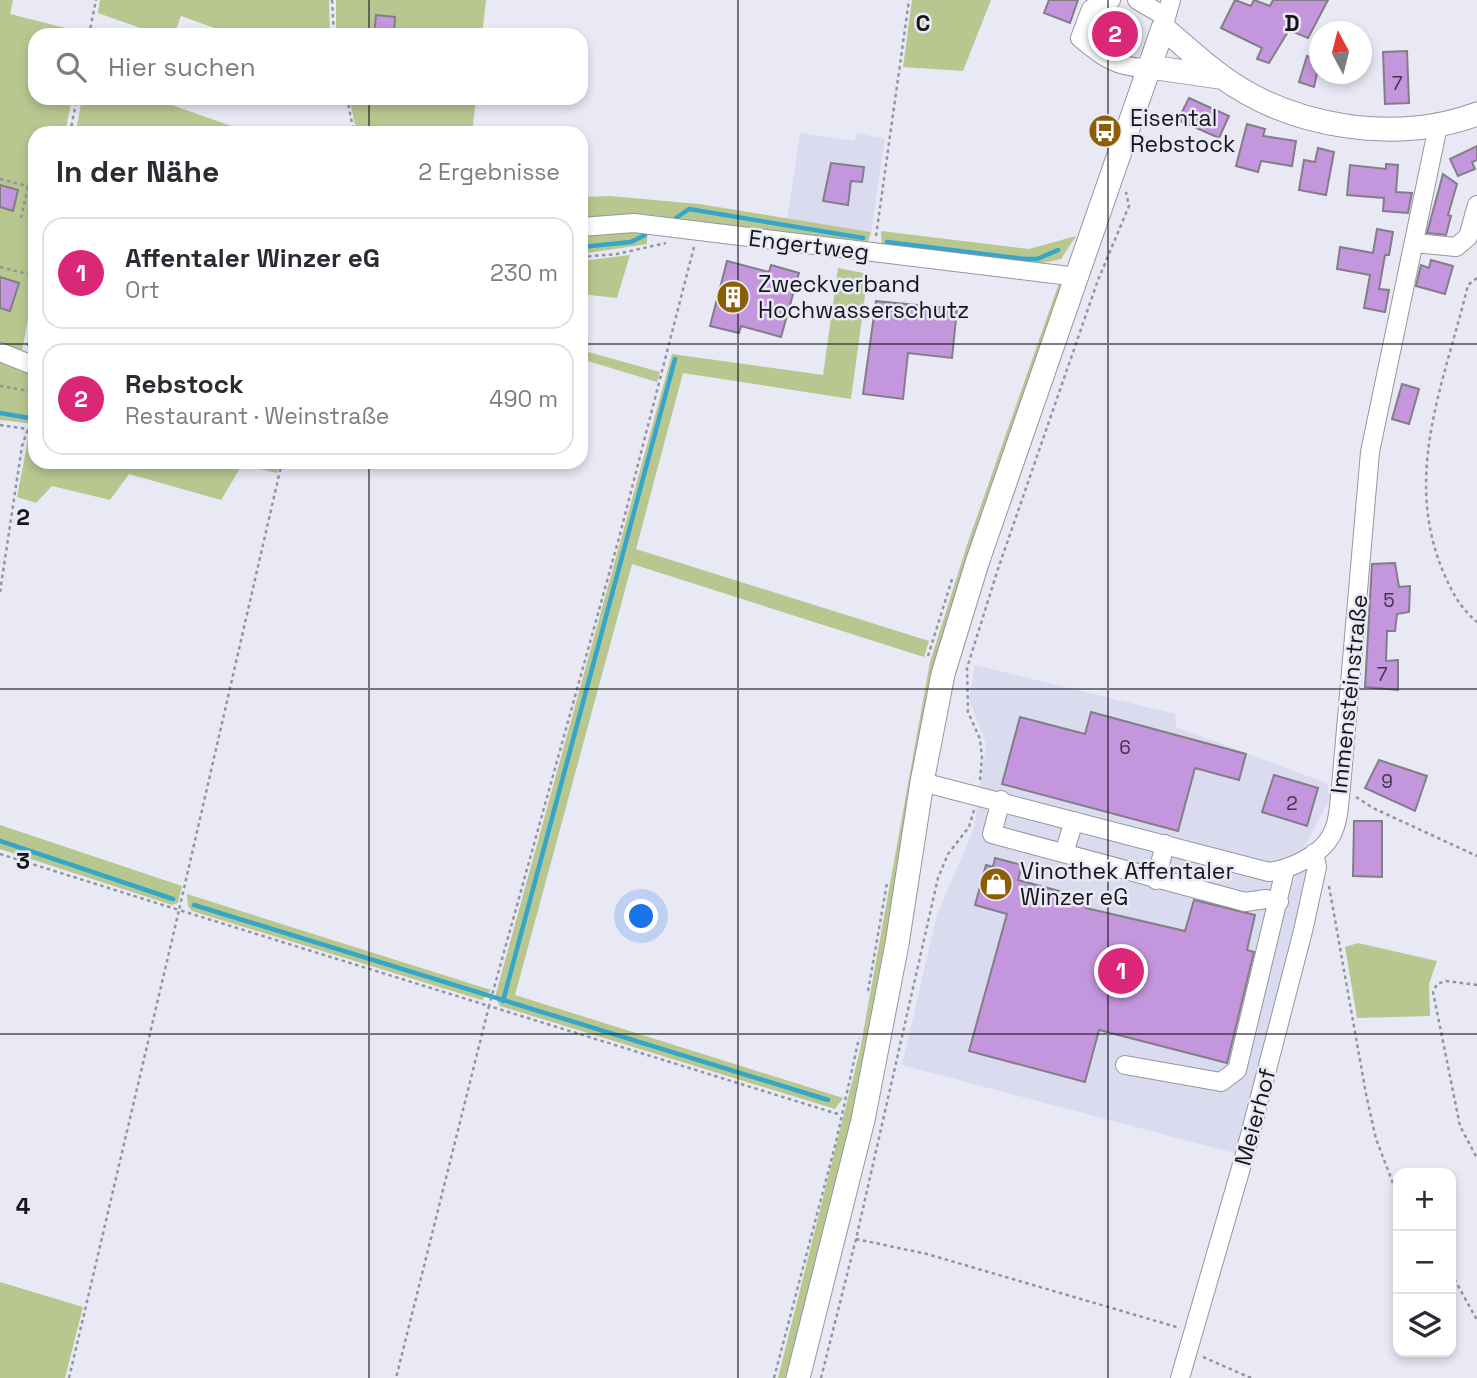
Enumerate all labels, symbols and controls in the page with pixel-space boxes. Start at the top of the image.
text: C [916,8,930,38]
pin: 2 [1092,8,1138,60]
text: D [1284,8,1300,38]
north arrow [1309,21,1372,84]
search box [28,28,588,105]
icon: search [52,48,90,86]
text: Hier suchen [108,50,256,84]
house number: 7 [1392,71,1403,96]
place label: Eisental Rebstock [1130,103,1235,159]
bus stop icon: Eisental Rebstock [1086,112,1124,150]
text: In der Nähe [56,152,219,191]
text: 2 Ergebnisse [418,157,560,187]
street label: Engertweg [747,223,871,267]
text: Affentaler Winzer eG [125,241,380,275]
text: 1 [76,258,86,288]
text: 230 m [490,258,558,288]
place label: Zweckverband Hochwasserschutz [758,269,969,325]
text: Ort [125,275,160,305]
building icon: Zweckverband Hochwasserschutz [714,278,752,316]
text: Rebstock [125,367,244,401]
text: 2 [74,384,88,414]
text: 490 m [489,384,558,414]
text: Restaurant · Weinstraße [125,401,390,431]
text: 2 [16,502,30,532]
house number: 5 [1383,588,1395,613]
street label: Immensteinstraße [1324,593,1374,795]
house number: 7 [1377,662,1388,687]
house number: 6 [1119,735,1131,760]
house number: 9 [1381,769,1393,794]
house number: 2 [1286,791,1298,816]
text: 3 [16,846,30,876]
place label: Vinothek Affentaler Winzer eG [1020,856,1234,912]
shop icon: Vinothek Affentaler Winzer eG [977,865,1015,903]
your location [624,899,658,933]
pin: 1 [1098,945,1144,997]
street label: Meierhof [1228,1065,1282,1169]
map controls [1393,1168,1456,1357]
button: + [1393,1168,1456,1231]
text: 4 [16,1191,31,1221]
button: − [1393,1231,1456,1294]
button: layers [1393,1294,1456,1357]

